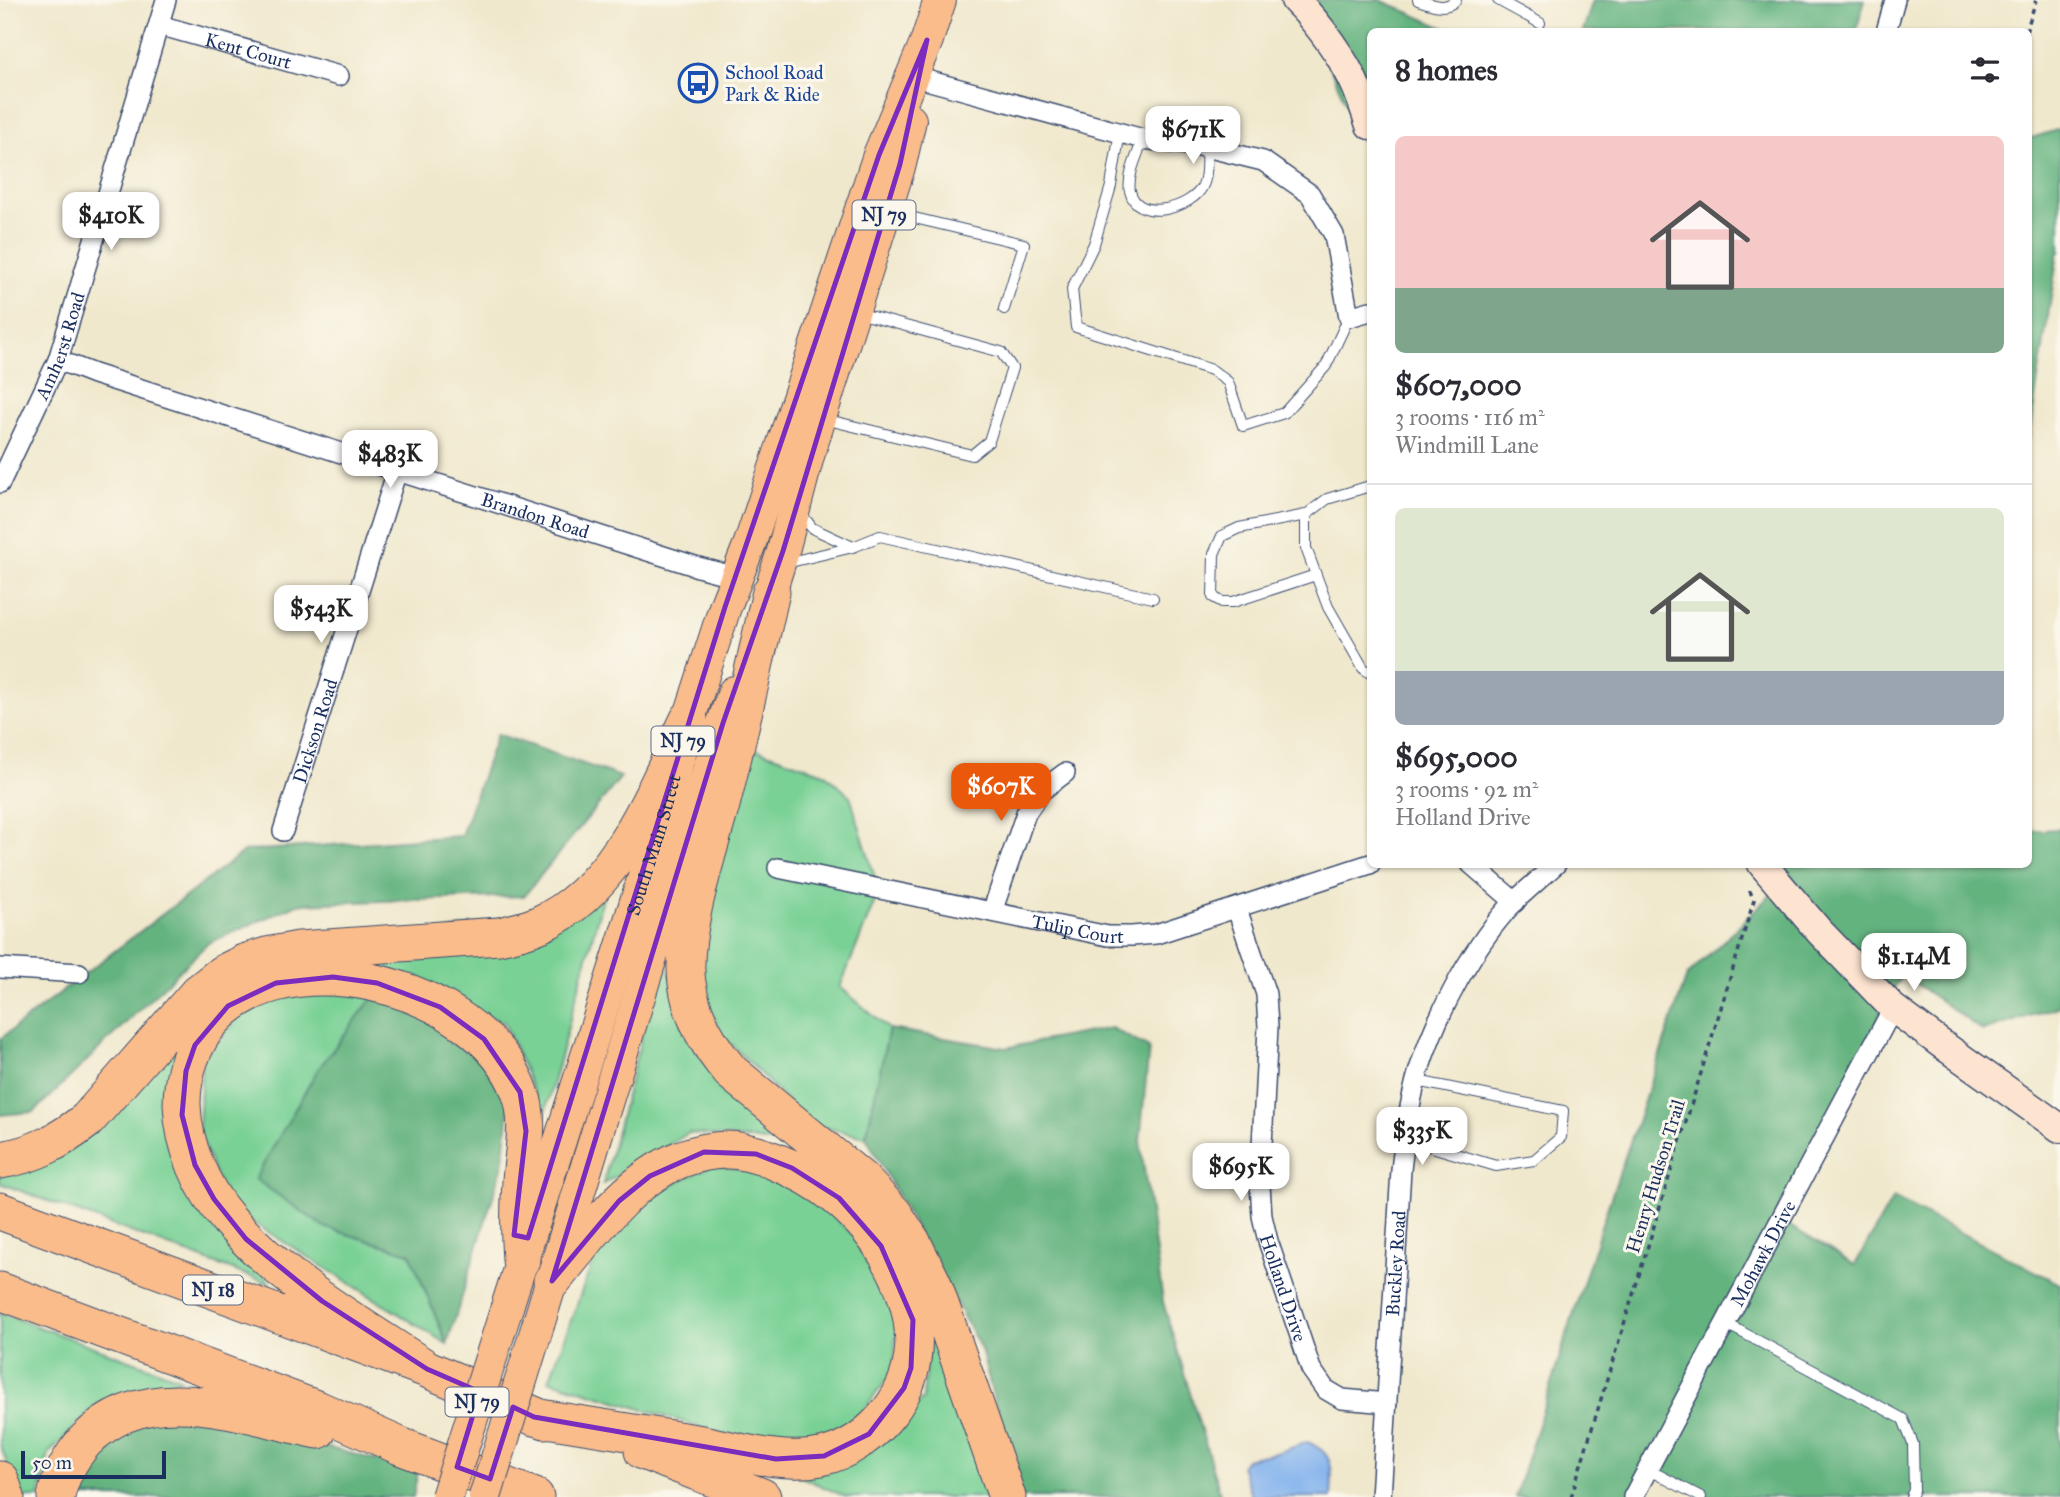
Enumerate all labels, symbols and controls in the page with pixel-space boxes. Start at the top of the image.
street label: Kent Court [202,28,295,74]
icon: filters [1966,51,2004,89]
text: 8 homes [1395,52,1498,88]
place label: School Road Park & Ride [725,61,824,106]
bus stop icon: School Road Park & Ride [677,62,719,104]
pin: $671K [1144,106,1242,166]
text: $671K [1161,115,1225,143]
icon: home [1637,182,1763,308]
pin: $410K [62,192,160,252]
road number: NJ 79 [852,200,916,230]
text: $410K [78,201,144,229]
street label: Amherst Road [30,289,90,404]
text: $607,000 [1395,367,1522,403]
text: 3 rooms · 116 m² [1395,403,1545,431]
pin: $483K [341,430,439,490]
text: Windmill Lane [1395,431,1539,459]
text: $483K [358,439,422,467]
street label: Brandon Road [478,487,593,544]
icon: home [1637,554,1763,680]
pin: $543K [272,586,370,645]
text: $543K [290,594,352,622]
street label: Dickson Road [288,675,343,786]
road number: NJ 79 [652,726,714,756]
text: $695,000 [1395,739,1518,775]
pin: $607K [952,764,1050,823]
street label: South Main Street [621,771,686,918]
text: $607K [967,772,1035,800]
text: 3 rooms · 92 m² [1395,775,1538,803]
text: Holland Drive [1395,803,1531,831]
street label: Tulip Court [1029,910,1124,948]
pin: $1.14M [1857,934,1971,993]
text: $1.14M [1877,942,1951,970]
street label: Henry Hudson Trail [1621,1096,1690,1256]
pin: $335K [1373,1108,1471,1167]
text: $335K [1392,1116,1452,1144]
pin: $695K [1192,1144,1290,1203]
text: $695K [1209,1152,1273,1180]
street label: Mohawk Drive [1725,1197,1801,1310]
street label: Buckley Road [1381,1209,1411,1317]
street label: Holland Drive [1254,1231,1312,1345]
road number: NJ 18 [183,1275,243,1304]
road number: NJ 79 [446,1387,508,1416]
scale bar [21,1448,166,1480]
text: 50 m [32,1451,72,1474]

